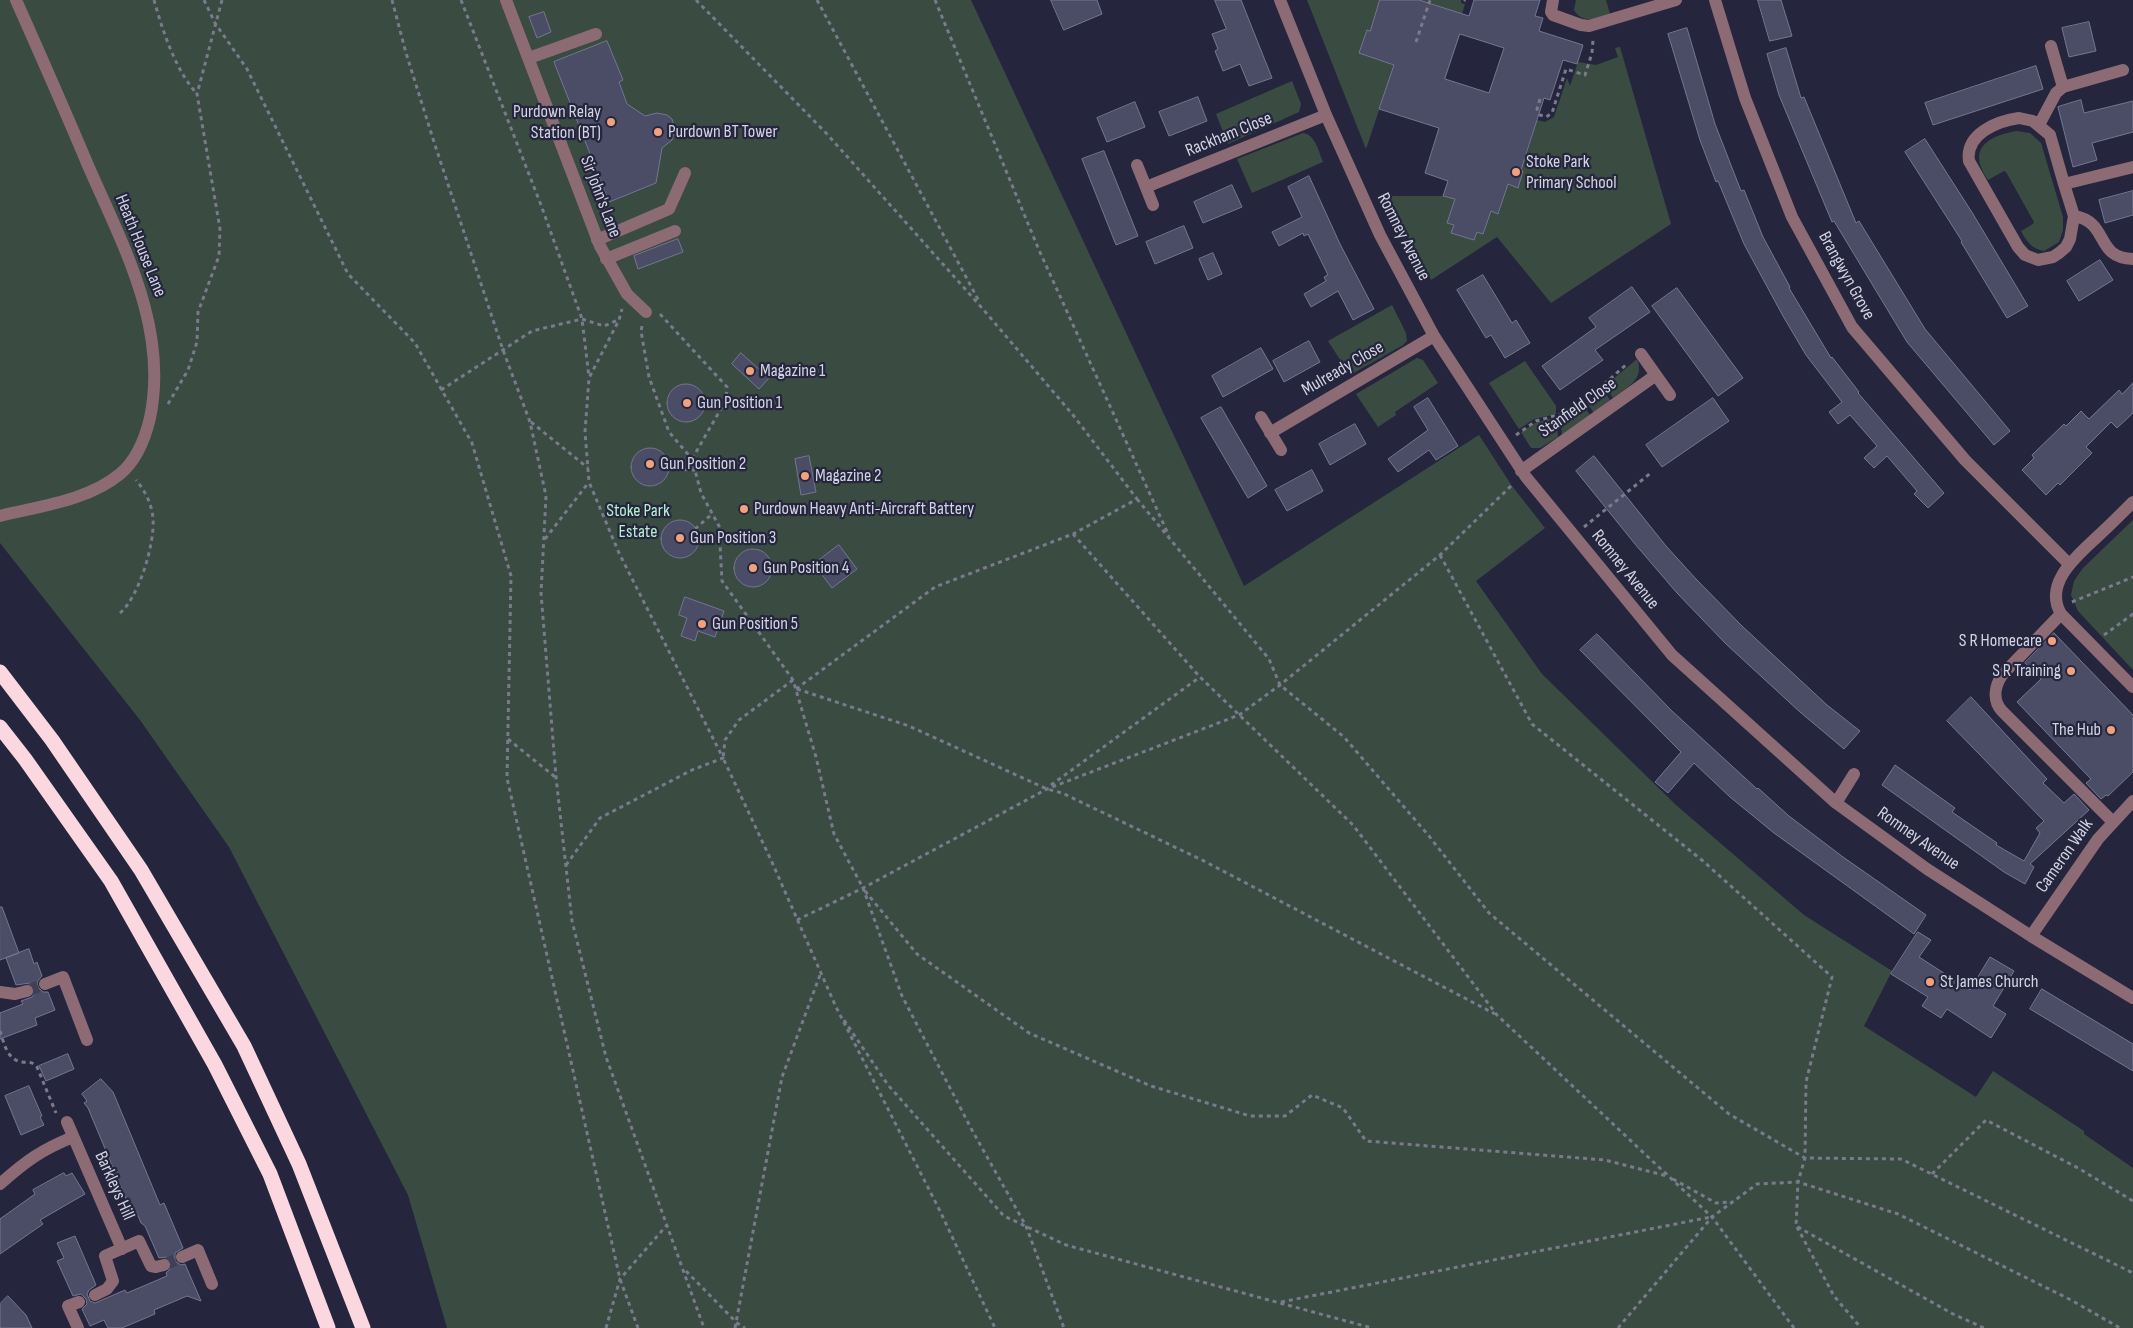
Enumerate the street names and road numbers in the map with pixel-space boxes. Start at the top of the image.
street label: Rackham Close [1183,108,1275,162]
street label: Sir John's Lane [575,153,625,241]
street label: Romney Avenue [1372,189,1434,285]
street label: Heath House Lane [110,192,170,300]
street label: Brangwyn Grove [1813,228,1879,324]
street label: Mulready Close [1298,337,1388,401]
street label: Stanfield Close [1535,373,1621,443]
street label: Romney Avenue [1586,526,1664,614]
street label: Romney Avenue [1873,803,1963,875]
street label: Cameron Walk [2032,815,2098,897]
street label: Barkleys Hill [89,1148,139,1224]

